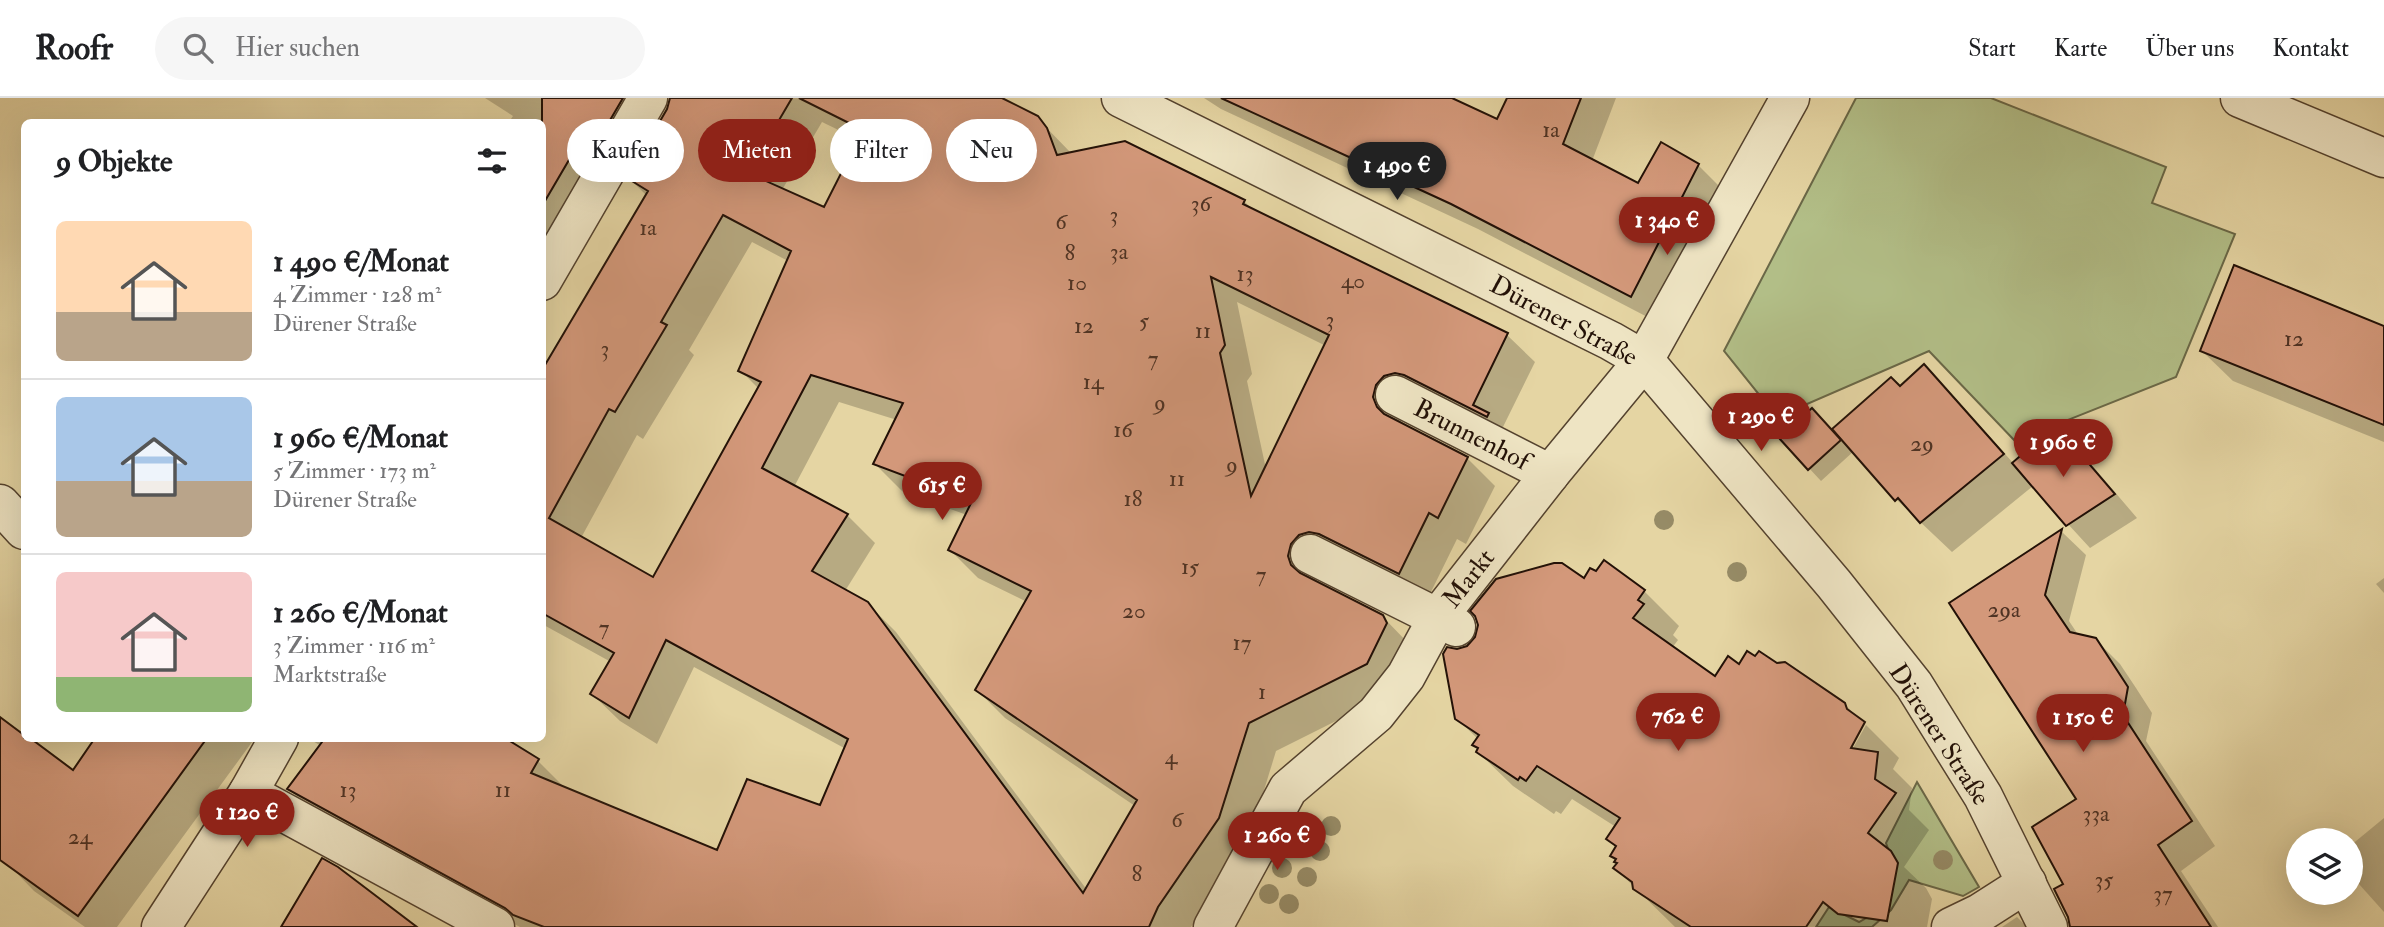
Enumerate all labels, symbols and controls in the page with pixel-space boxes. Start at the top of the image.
search box [155,17,645,80]
text: Roofr [35,28,113,69]
icon: search [179,29,217,67]
text: Hier suchen [235,32,360,64]
text: Start [1968,33,2016,64]
text: Karte [2054,33,2107,64]
text: Über uns [2145,33,2234,64]
text: Kontakt [2272,33,2349,64]
house number: 1a [1542,115,1560,144]
chip: Kaufen [567,119,684,182]
chip: Mieten [698,119,816,182]
chip: Filter [830,119,932,182]
chip: Neu [946,119,1037,182]
icon: filters [473,142,511,180]
pin: 1 490 € [1332,142,1462,202]
text: 9 Objekte [56,143,173,180]
text: 1 490 € [1363,150,1431,179]
house number: 36 [1191,189,1213,218]
pin: 1 340 € [1602,198,1732,257]
house number: 3 [1110,200,1118,229]
text: 1 340 € [1635,205,1699,234]
house number: 6 [1055,207,1068,236]
house number: 1a [639,213,657,242]
house number: 3a [1110,237,1129,266]
house number: 8 [1065,238,1076,267]
text: 1 490 €/Monat [273,243,449,280]
icon: home [112,249,196,333]
house number: 13 [1236,259,1254,288]
house number: 40 [1341,266,1365,295]
house number: 10 [1067,268,1087,297]
street label: Dürener Straße [1484,269,1643,373]
text: 4 Zimmer · 128 m² [273,280,441,309]
house number: 3 [1326,305,1334,334]
house number: 5 [1139,306,1149,335]
text: Dürener Straße [273,309,417,338]
house number: 12 [1074,311,1094,340]
house number: 11 [1195,316,1211,345]
house number: 12 [2284,324,2304,353]
house number: 3 [601,334,609,363]
house number: 7 [1148,344,1159,373]
house number: 14 [1083,367,1105,396]
house number: 9 [1152,388,1166,417]
street label: Brunnenhof [1408,392,1538,479]
pin: 1 290 € [1696,394,1826,453]
text: 1 290 € [1728,401,1794,430]
house number: 16 [1113,415,1134,444]
text: 1 960 €/Monat [273,419,448,456]
pin: 1 960 € [1998,420,2128,479]
icon: home [112,425,196,509]
text: 1 960 € [2030,427,2096,456]
house number: 29 [1910,429,1934,458]
house number: 9 [1224,450,1238,479]
text: 5 Zimmer · 173 m² [273,456,436,485]
pin: 615 € [893,462,991,522]
house number: 11 [1169,464,1185,493]
text: 615 € [918,470,966,499]
house number: 18 [1123,484,1143,513]
text: Dürener Straße [273,485,417,514]
street label: Markt [1436,543,1502,614]
house number: 15 [1181,552,1199,581]
house number: 7 [1256,560,1267,589]
text: 1 260 €/Monat [273,594,448,631]
house number: 29a [1988,595,2021,624]
house number: 20 [1122,596,1146,625]
icon: home [112,600,196,684]
house number: 7 [599,613,610,642]
house number: 17 [1233,628,1252,657]
text: 3 Zimmer · 116 m² [273,631,435,660]
street label: Dürener Straße [1881,658,1997,812]
text: Marktstraße [273,660,387,689]
house number: 1 [1258,677,1266,706]
pin: 762 € [1629,694,1727,753]
pin: 1 150 € [2018,694,2148,754]
text: 762 € [1652,701,1704,730]
text: 1 150 € [2052,702,2114,731]
house number: 4 [1165,742,1179,771]
house number: 13 [339,775,357,804]
house number: 11 [495,775,511,804]
pin: 1 120 € [182,790,312,849]
text: 1 120 € [215,797,279,826]
house number: 33a [2082,799,2110,828]
house number: 6 [1171,805,1184,834]
pin: 1 260 € [1212,812,1342,872]
text: 1 260 € [1244,820,1310,849]
house number: 24 [68,822,94,851]
map controls [2286,828,2363,905]
button: layers [2286,828,2363,905]
house number: 8 [1132,859,1143,888]
house number: 35 [2095,865,2113,894]
house number: 37 [2153,879,2173,908]

